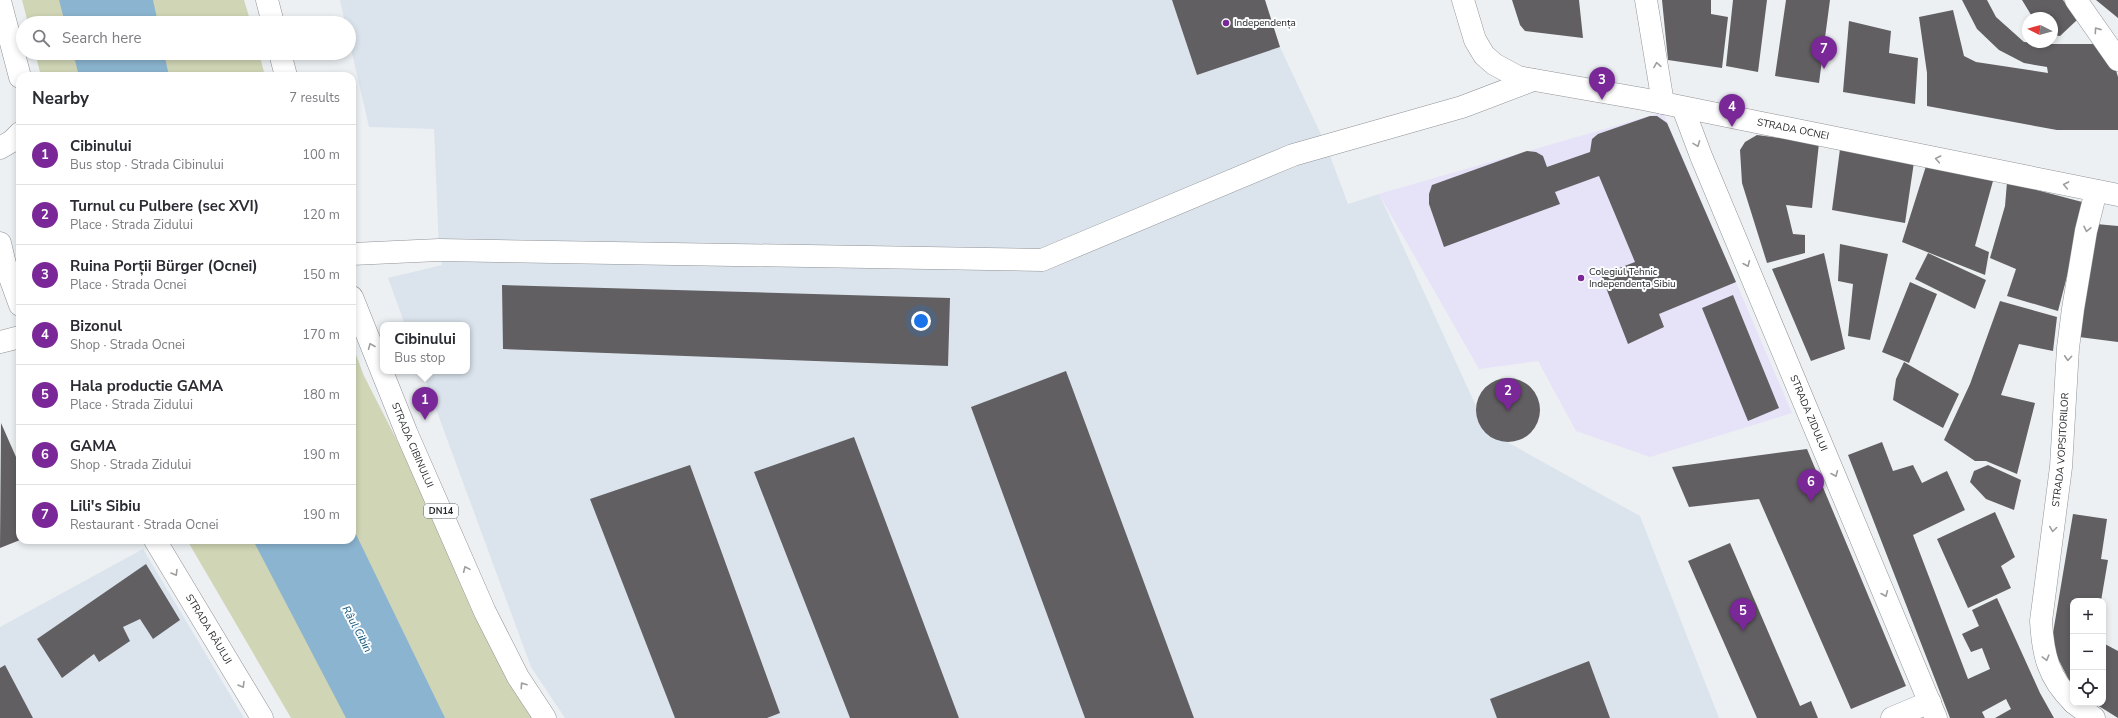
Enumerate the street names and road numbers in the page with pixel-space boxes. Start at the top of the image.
street label: STRADA OCNEI [1756,115,1830,143]
street label: STRADA ZIDULUI [1786,373,1831,453]
street label: STRADA VOPSITORILOR [2049,392,2072,508]
street label: STRADA CIBINULUI [388,400,437,490]
road number: DN14 [424,504,458,518]
street label: STRADA RÂULUI [182,592,235,667]

